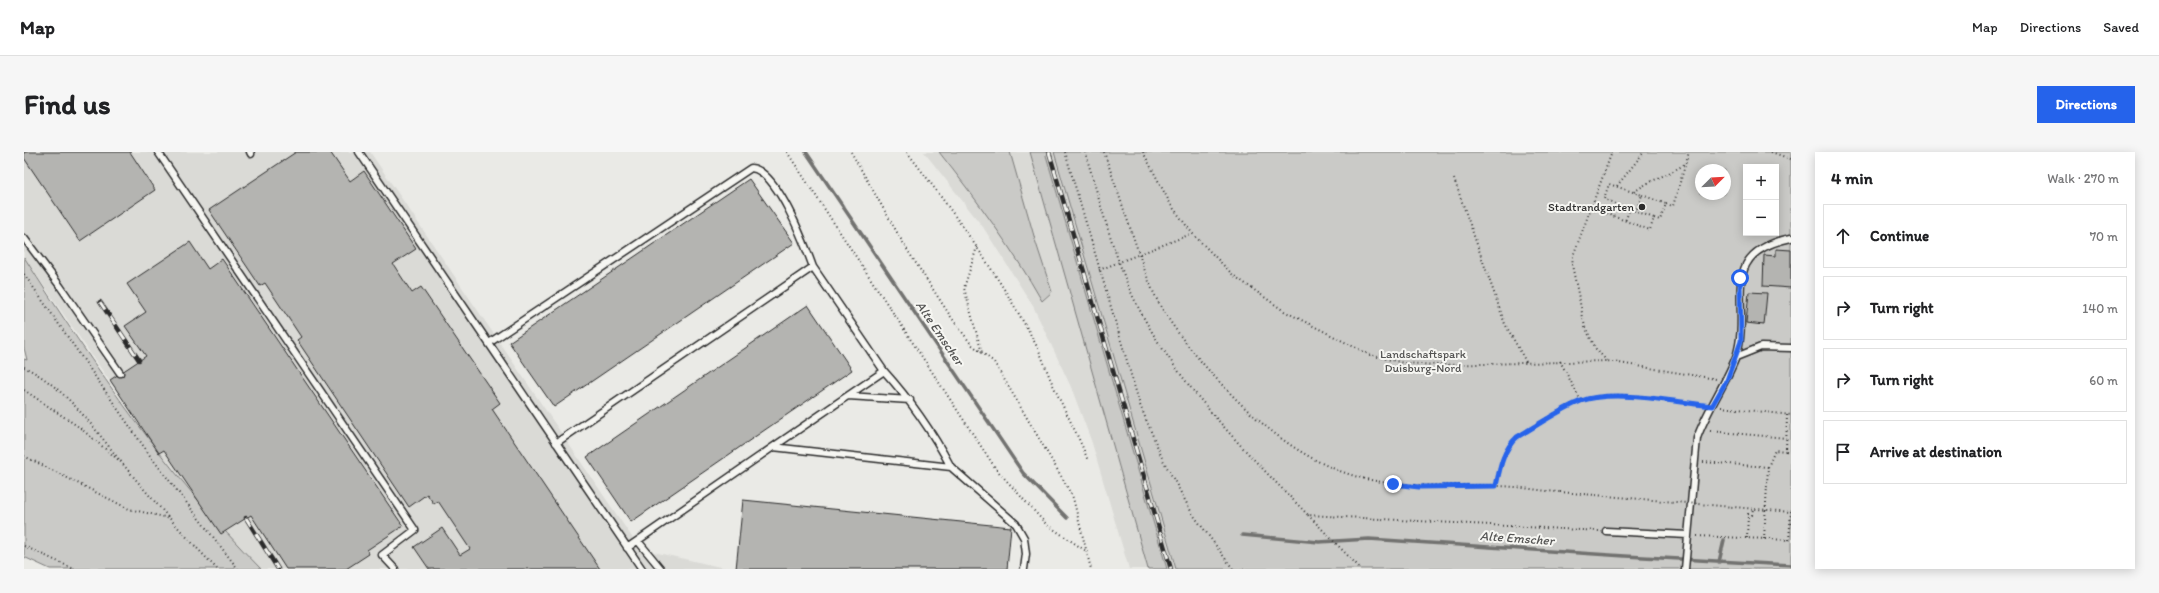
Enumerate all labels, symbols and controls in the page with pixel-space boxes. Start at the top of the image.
text: Map [20,16,55,39]
text: Map [1972,19,1998,36]
text: Directions [2020,19,2081,36]
text: Saved [2103,19,2139,36]
button: Directions [2037,86,2135,123]
text: Find us [24,87,111,121]
north arrow [1695,164,1731,200]
map controls [1743,164,1779,236]
button: + [1743,164,1779,200]
text: 4 min [1831,168,1873,188]
text: Walk · 270 m [2047,171,2119,186]
place label: Stadtrandgarten [1548,200,1634,214]
button: − [1743,200,1779,236]
marker: Stadtrandgarten [1637,202,1647,212]
icon: ahead [1832,225,1854,247]
text: Continue [1870,227,1929,245]
text: 70 m [2090,229,2118,244]
route start [1731,269,1749,287]
icon: right [1832,297,1854,319]
water label: Alte Emscher [913,298,968,369]
text: Turn right [1870,299,1934,317]
text: 140 m [2082,301,2118,316]
park label: Landschaftspark Duisburg-Nord [1380,347,1467,375]
icon: right [1832,369,1854,391]
text: Turn right [1870,371,1934,389]
text: 60 m [2089,373,2118,388]
icon: arrive [1832,441,1854,463]
text: Arrive at destination [1870,443,2002,461]
route end [1384,475,1402,493]
water label: Alte Emscher [1479,528,1556,548]

